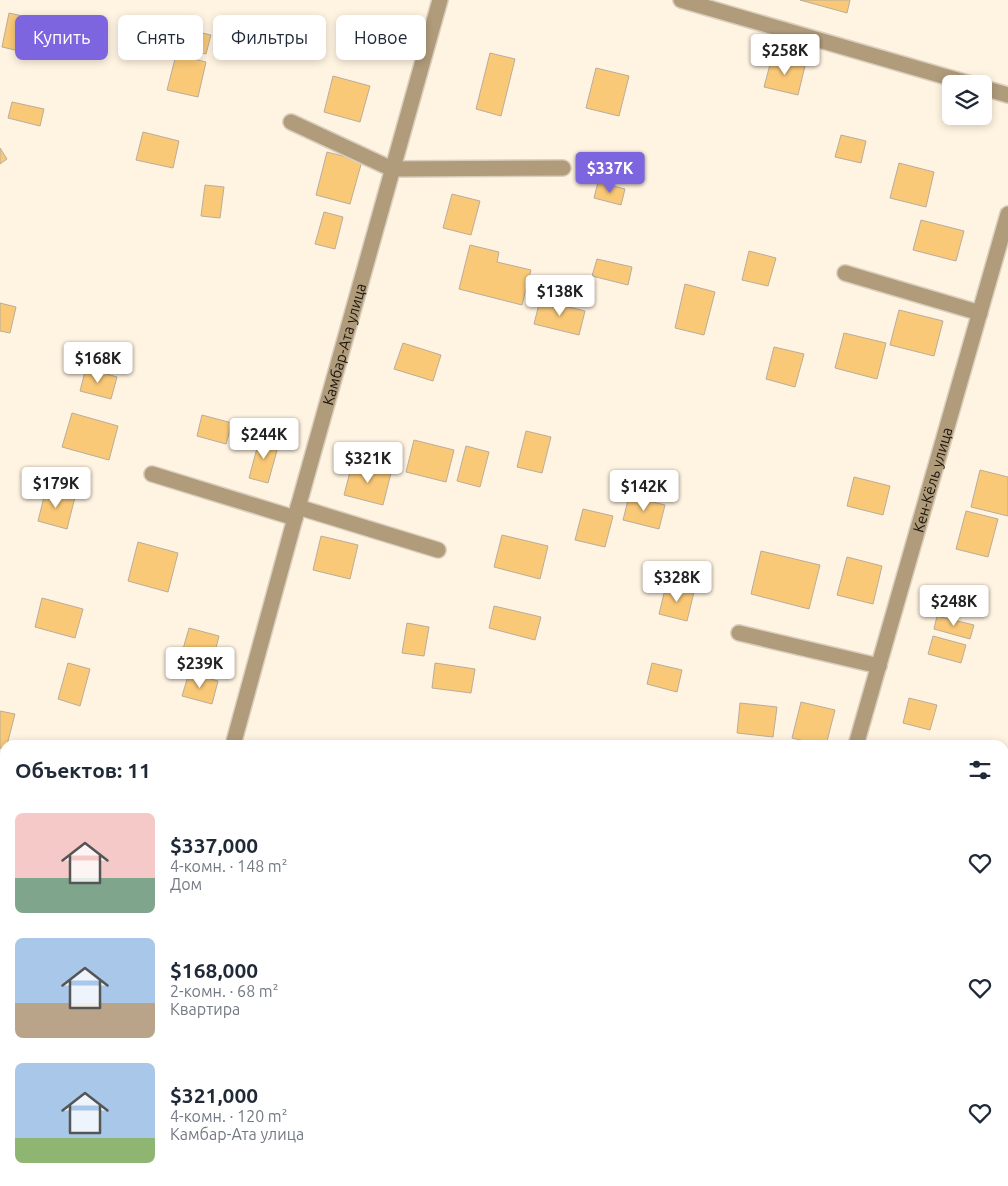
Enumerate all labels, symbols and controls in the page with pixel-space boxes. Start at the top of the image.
chip: Купить [15,15,108,60]
chip: Снять [118,15,203,60]
chip: Фильтры [213,15,326,60]
chip: Новое [336,15,426,60]
pin: $258K [750,34,820,76]
text: $258K [762,41,808,59]
map controls [942,75,992,125]
button: layers [942,75,992,125]
pin: $337K [575,152,645,194]
text: $337K [587,159,633,177]
pin: $138K [525,274,595,317]
street label: Камбар-Ата улица [319,281,369,407]
text: $138K [537,282,583,300]
pin: $168K [63,342,133,384]
text: $168K [75,349,121,367]
pin: $244K [229,418,299,460]
text: $244K [241,425,287,443]
street label: Кен-Кёль улица [909,425,955,534]
pin: $321K [333,442,403,484]
text: $321K [345,449,391,467]
pin: $179K [21,466,91,509]
pin: $142K [609,470,679,512]
text: $179K [33,474,79,492]
text: $142K [621,477,667,495]
pin: $328K [642,560,712,603]
text: $328K [654,568,700,586]
pin: $248K [919,584,989,627]
text: $248K [931,592,977,610]
pin: $239K [165,646,235,689]
text: $239K [177,654,223,672]
icon: filters [966,756,994,784]
text: Объектов: 11 [15,758,151,782]
icon: home [55,833,115,893]
text: $337,000 [170,833,258,857]
icon: heart [966,849,994,877]
text: 4-комн. · 148 m² [170,857,287,875]
text: Дом [170,875,202,893]
icon: home [55,958,115,1018]
text: $168,000 [170,958,258,982]
icon: heart [966,974,994,1002]
text: 2-комн. · 68 m² [170,982,278,1000]
text: Квартира [170,1000,240,1018]
icon: home [55,1083,115,1143]
text: $321,000 [170,1083,258,1107]
icon: heart [966,1099,994,1127]
text: 4-комн. · 120 m² [170,1107,287,1125]
text: Камбар-Ата улица [170,1125,304,1143]

